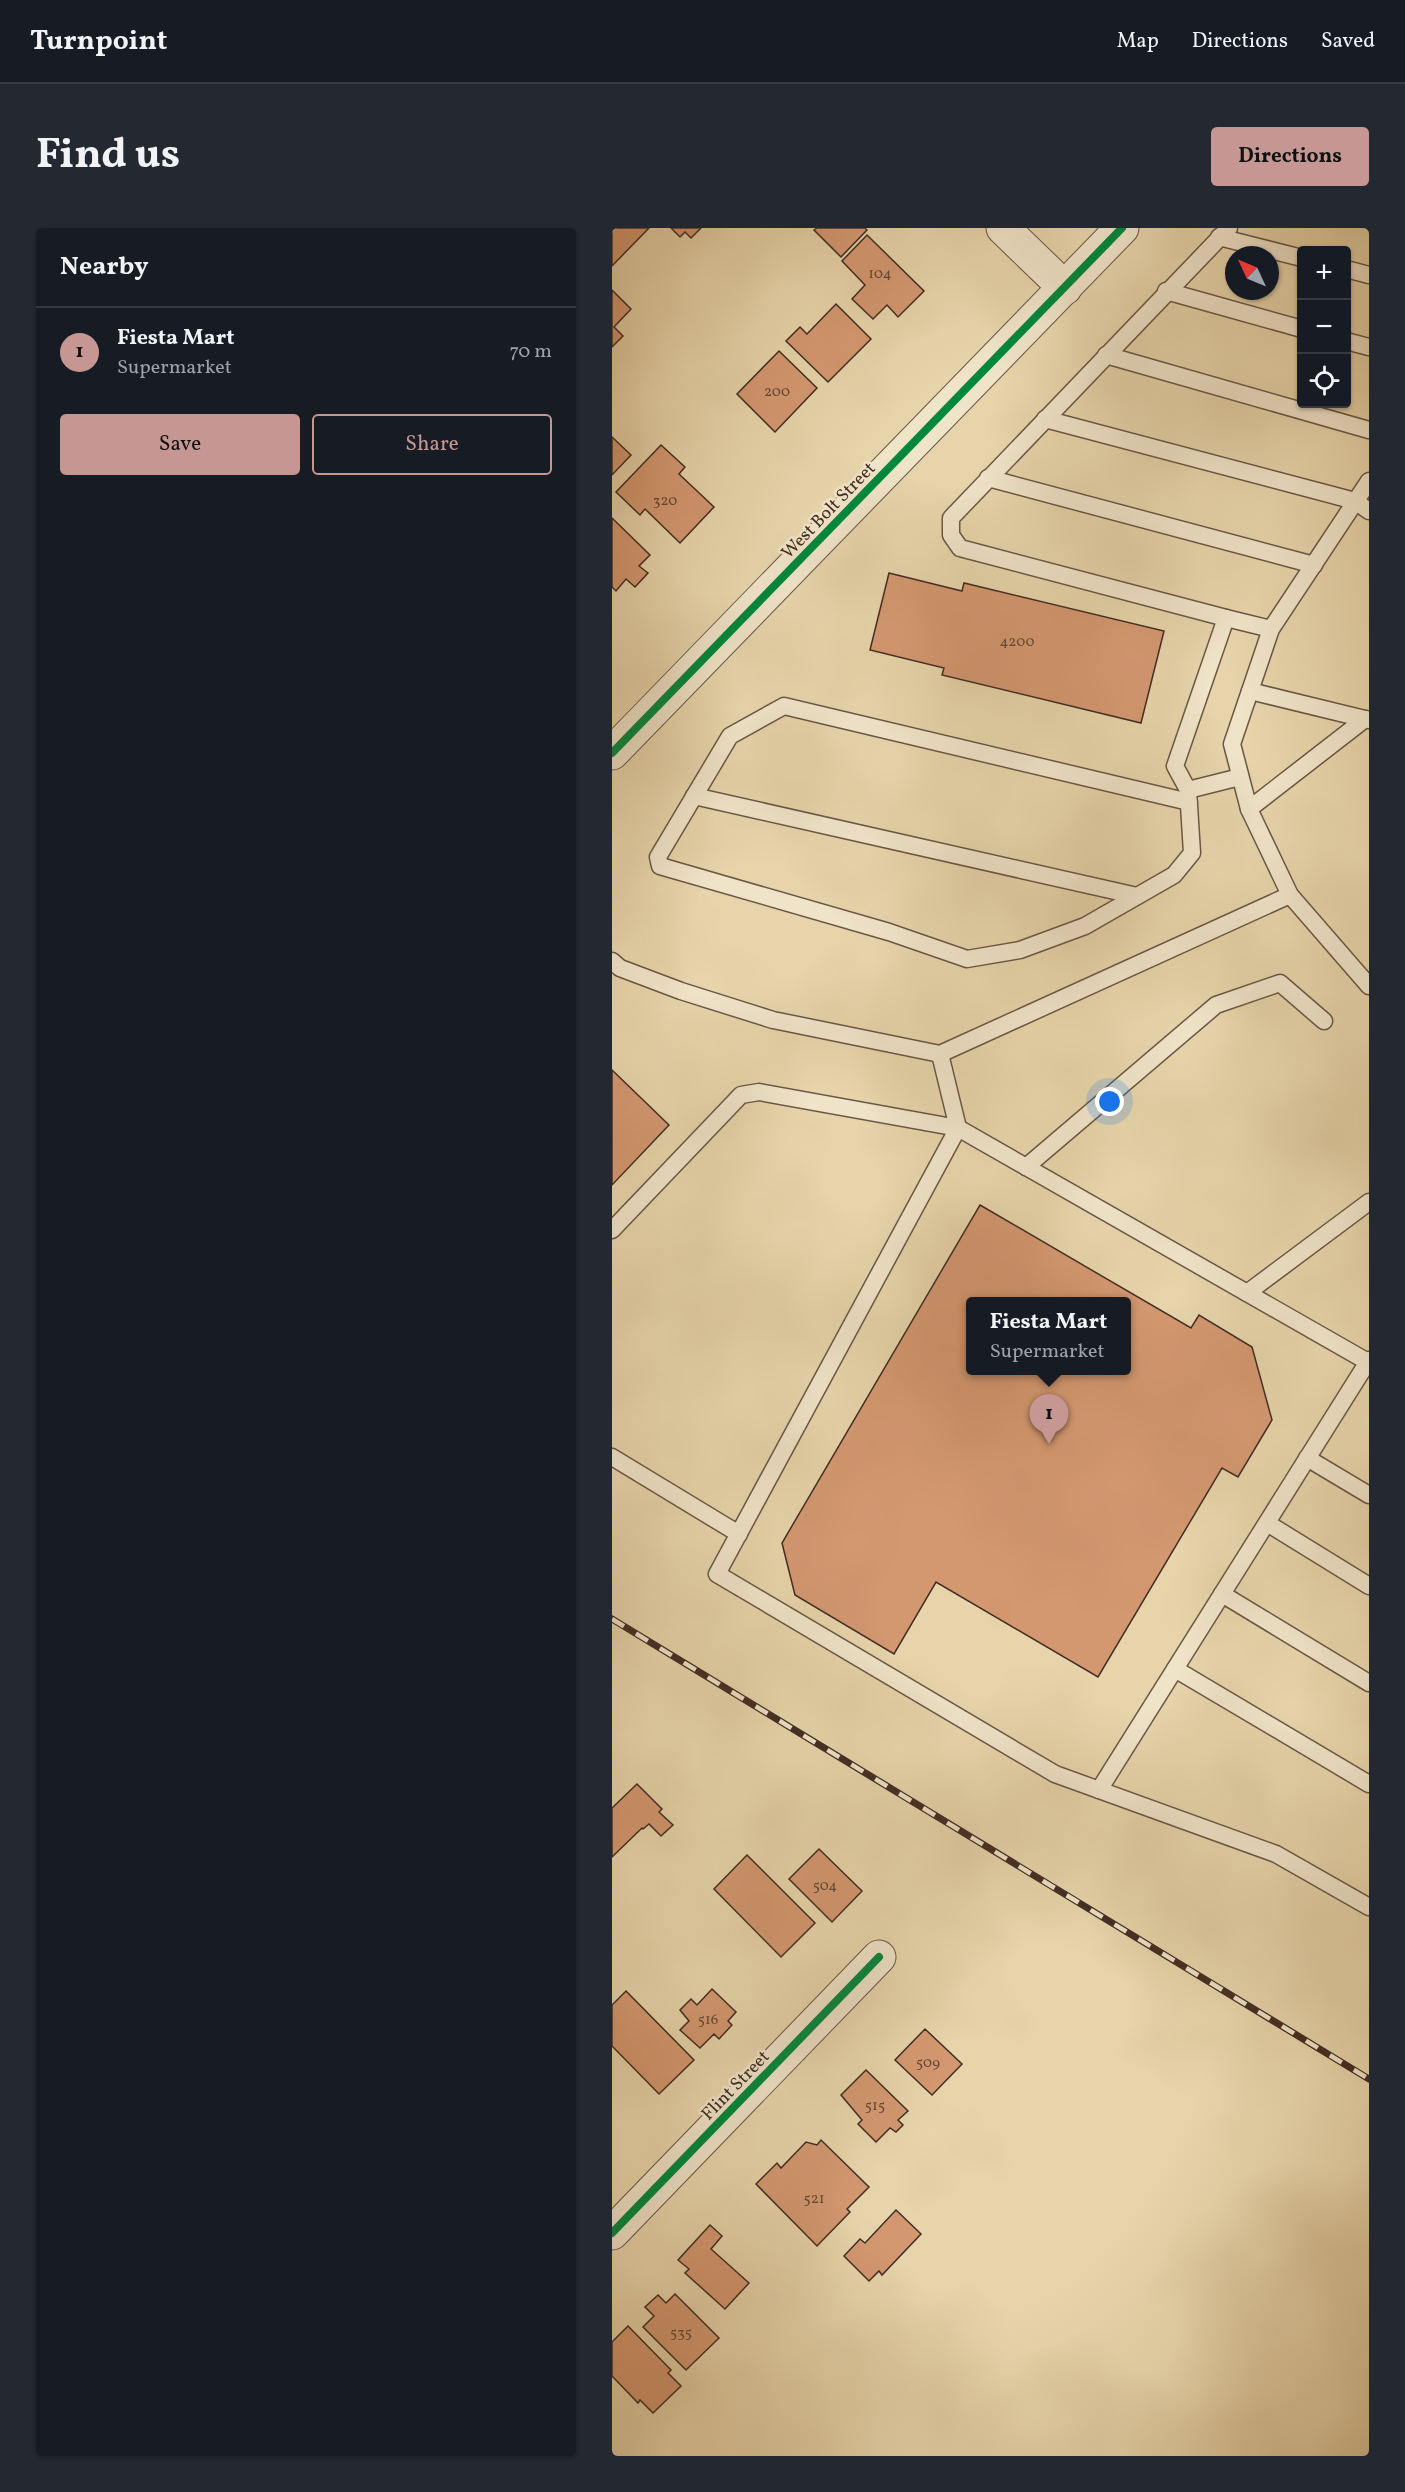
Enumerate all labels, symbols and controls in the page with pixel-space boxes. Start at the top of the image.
text: Turnpoint [30,22,167,61]
text: Map [1117,27,1159,56]
text: Directions [1192,27,1288,56]
text: Saved [1321,27,1375,56]
text: Find us [36,127,180,186]
button: Directions [1211,127,1369,186]
north arrow [1225,246,1279,300]
map controls [1297,246,1351,408]
button: + [1297,246,1351,300]
text: Nearby [60,249,149,285]
house number: 104 [868,264,892,285]
button: − [1297,300,1351,354]
text: Fiesta Mart [117,323,234,354]
text: 1 [75,338,84,366]
text: 70 m [509,338,552,366]
text: Supermarket [117,354,232,382]
button: locate [1297,354,1351,408]
house number: 200 [764,382,790,403]
button: Save [60,414,300,475]
button: Share [312,414,552,475]
street label: West Bolt Street [776,457,882,565]
house number: 320 [653,491,677,512]
house number: 4200 [999,632,1035,653]
your location [1095,1087,1124,1116]
popup [966,1297,1131,1375]
text: Fiesta Mart [990,1307,1107,1338]
text: Supermarket [990,1338,1105,1366]
pin: 1 [1030,1394,1068,1444]
house number: 504 [813,1876,837,1897]
house number: 516 [698,2010,718,2031]
street label: Flint Street [696,2045,776,2127]
house number: 509 [916,2053,940,2074]
house number: 515 [865,2096,885,2117]
house number: 521 [803,2189,825,2210]
house number: 535 [670,2323,692,2344]

